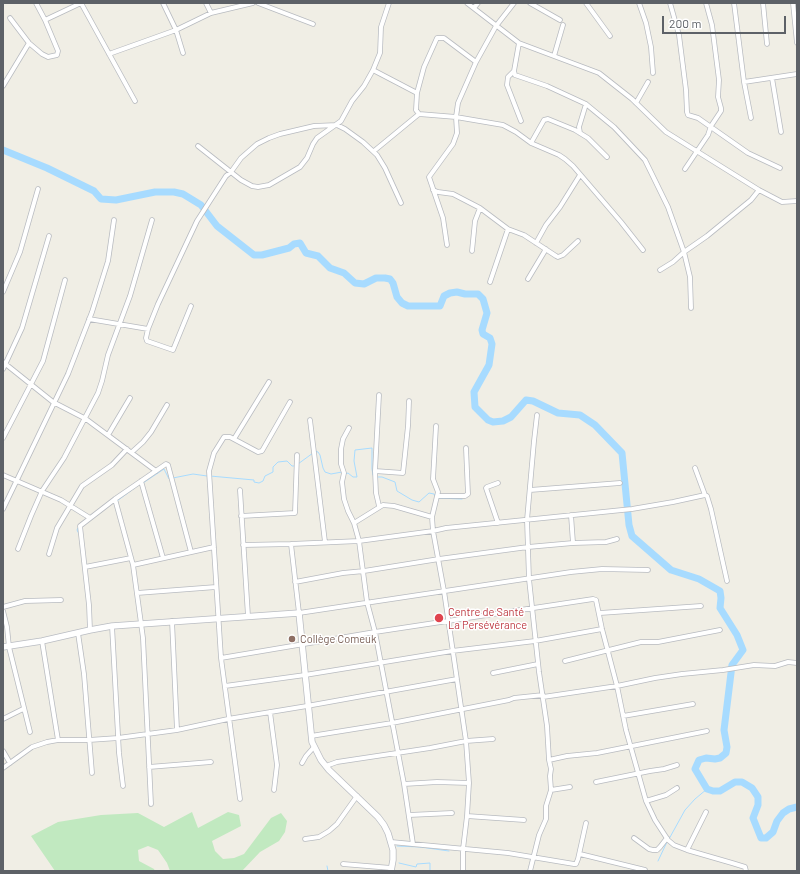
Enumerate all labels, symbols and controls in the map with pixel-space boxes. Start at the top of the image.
scale bar [664,8,788,34]
text: 200 m [669,16,701,30]
place label: Centre de Santé La Persévérance [448,605,527,631]
marker: Centre de Santé La Persévérance [433,612,445,624]
place label: Collège Comeuk [300,632,376,646]
marker: Collège Comeuk [287,634,297,644]

